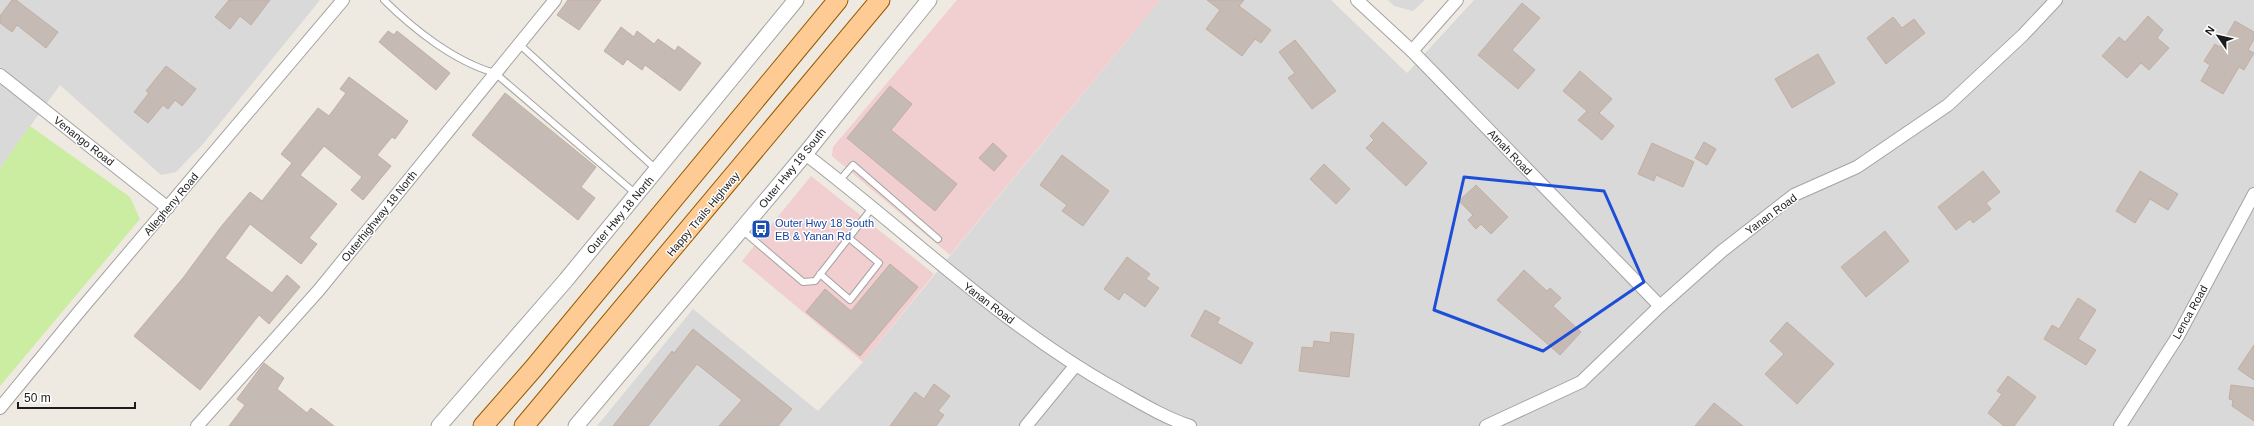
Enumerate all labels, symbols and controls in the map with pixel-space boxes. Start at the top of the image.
north arrow [2198,16,2238,56]
text: N [2203,24,2217,37]
street label: Venango Road [52,114,116,168]
street label: Outer Hwy 18 South [756,126,828,210]
street label: Atnah Road [1486,127,1534,177]
street label: Outerhighway 18 North [339,168,419,264]
street label: Happy Trails Highway [664,169,742,259]
street label: Allegheny Road [141,170,201,238]
street label: Outer Hwy 18 North [584,174,656,256]
street label: Yanan Road [1743,191,1799,237]
place label: Outer Hwy 18 South EB & Yanan Rd [775,217,874,242]
bus stop icon: Outer Hwy 18 South EB & Yanan Rd [750,218,772,240]
street label: Yanan Road [961,280,1017,326]
street label: Lenca Road [2170,283,2210,341]
scale bar [18,384,135,410]
text: 50 m [24,391,51,405]

